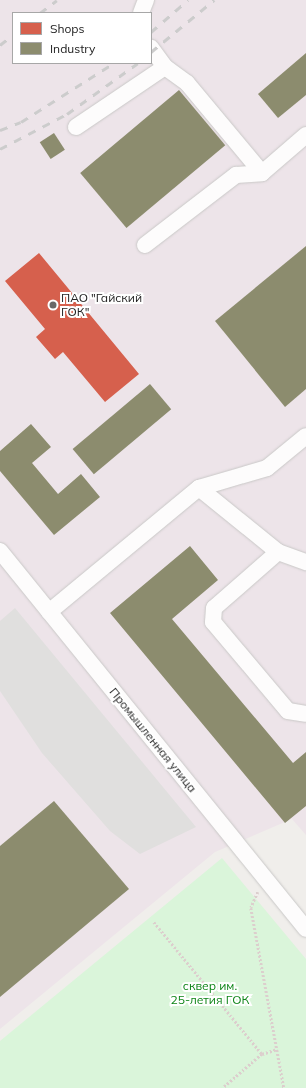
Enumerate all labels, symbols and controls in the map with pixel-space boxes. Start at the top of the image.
legend [12,12,152,64]
text: Shops [50,21,85,36]
text: Industry [50,41,95,56]
place label: ПАО "Гайский ГОК" [61,291,142,319]
marker: ПАО "Гайский ГОК" [48,300,58,310]
street label: Промышленная улица [106,685,200,795]
park label: сквер им. 25-летия ГОК [171,979,249,1007]

